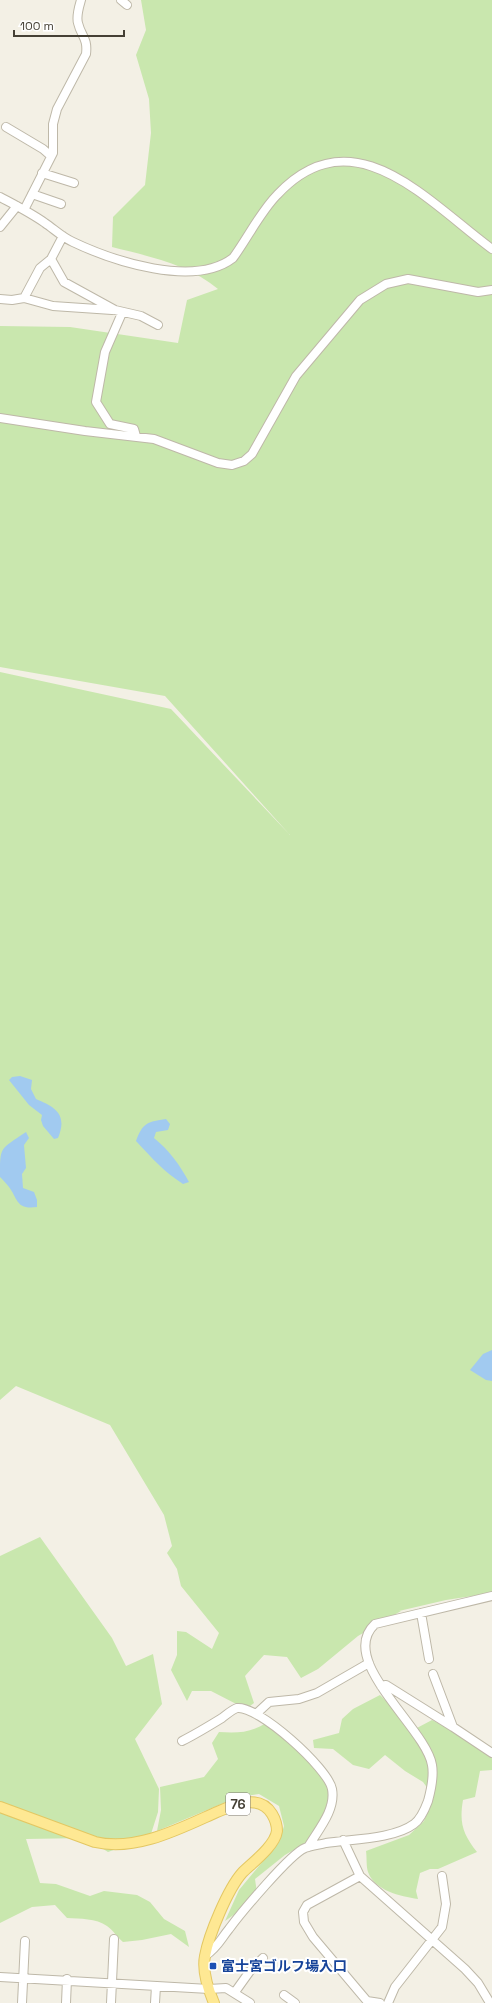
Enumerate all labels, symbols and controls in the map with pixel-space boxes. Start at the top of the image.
scale bar [14,12,124,38]
text: 100 m [20,18,54,34]
road number: 76 [226,1793,250,1815]
place label: 富士宮ゴルフ場入口 [221,1957,347,1975]
marker: 富士宮ゴルフ場入口 [208,1961,218,1971]

